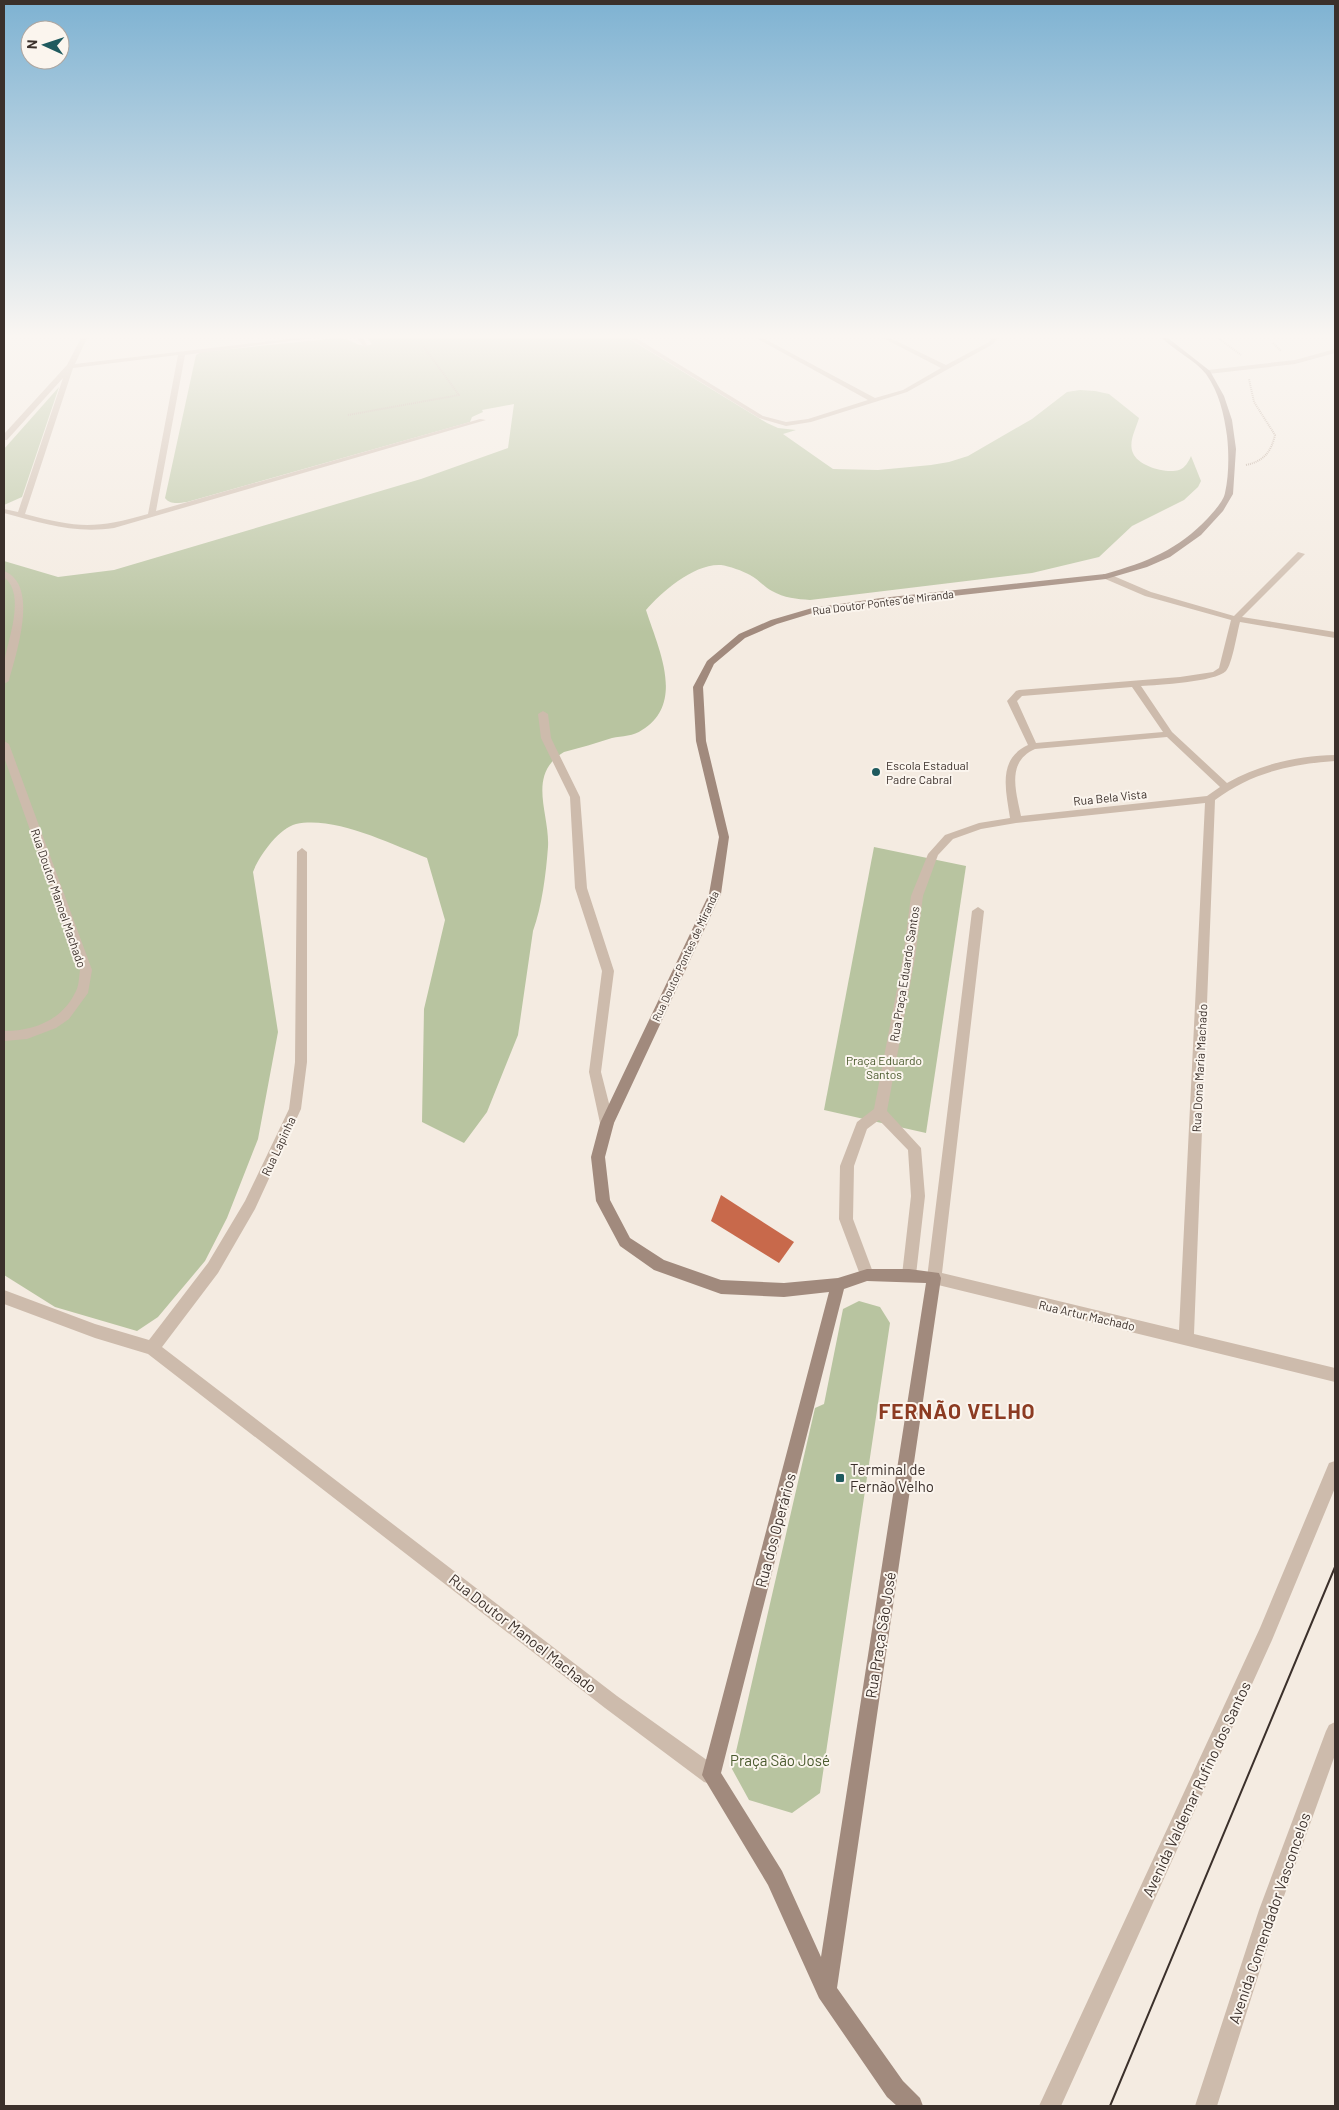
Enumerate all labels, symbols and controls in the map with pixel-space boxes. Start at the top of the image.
north arrow [20,20,70,70]
text: N [23,39,40,49]
street label: Rua Doutor Pontes de Miranda [812,587,954,617]
place label: Escola Estadual Padre Cabral [886,758,968,786]
marker: Escola Estadual Padre Cabral [870,766,882,778]
street label: Rua Bela Vista [1073,786,1147,808]
street label: Rua Doutor Manoel Machado [29,827,89,969]
street label: Rua Doutor Pontes de Miranda [649,889,721,1023]
street label: Rua Praça Eduardo Santos [886,905,922,1043]
street label: Rua Dona Maria Machado [1189,1003,1209,1133]
park label: Praça Eduardo Santos [846,1053,922,1081]
street label: Rua Lapinha [258,1114,298,1178]
street label: Rua Artur Machado [1038,1297,1136,1333]
district label: FERNÃO VELHO [878,1398,1036,1423]
place label: Terminal de Fernão Velho [850,1460,934,1495]
street label: Rua dos Operários [751,1471,799,1589]
marker: Terminal de Fernão Velho [834,1472,846,1484]
street label: Rua Doutor Manoel Machado [446,1570,600,1696]
street label: Rua Praça São José [861,1570,899,1700]
street label: Avenida Valdemar Rufino dos Santos [1138,1678,1254,1900]
park label: Praça São José [730,1751,830,1769]
street label: Avenida Comendador Vasconcelos [1224,1810,1314,2026]

